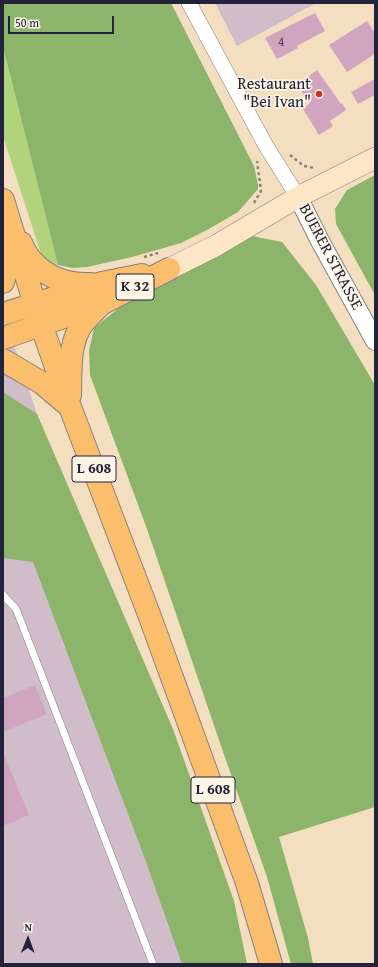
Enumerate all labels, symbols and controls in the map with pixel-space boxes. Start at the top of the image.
scale bar [10,8,116,34]
text: 50 m [15,14,39,31]
house number: 4 [278,34,284,50]
place label: Restaurant "Bei Ivan" [237,75,311,113]
marker: Restaurant "Bei Ivan" [314,89,324,99]
street label: BUERER STRASSE [294,201,366,313]
road number: K 32 [116,274,154,300]
road number: L 608 [72,456,116,482]
road number: L 608 [191,777,235,803]
north arrow [8,919,48,959]
text: N [24,919,32,935]

